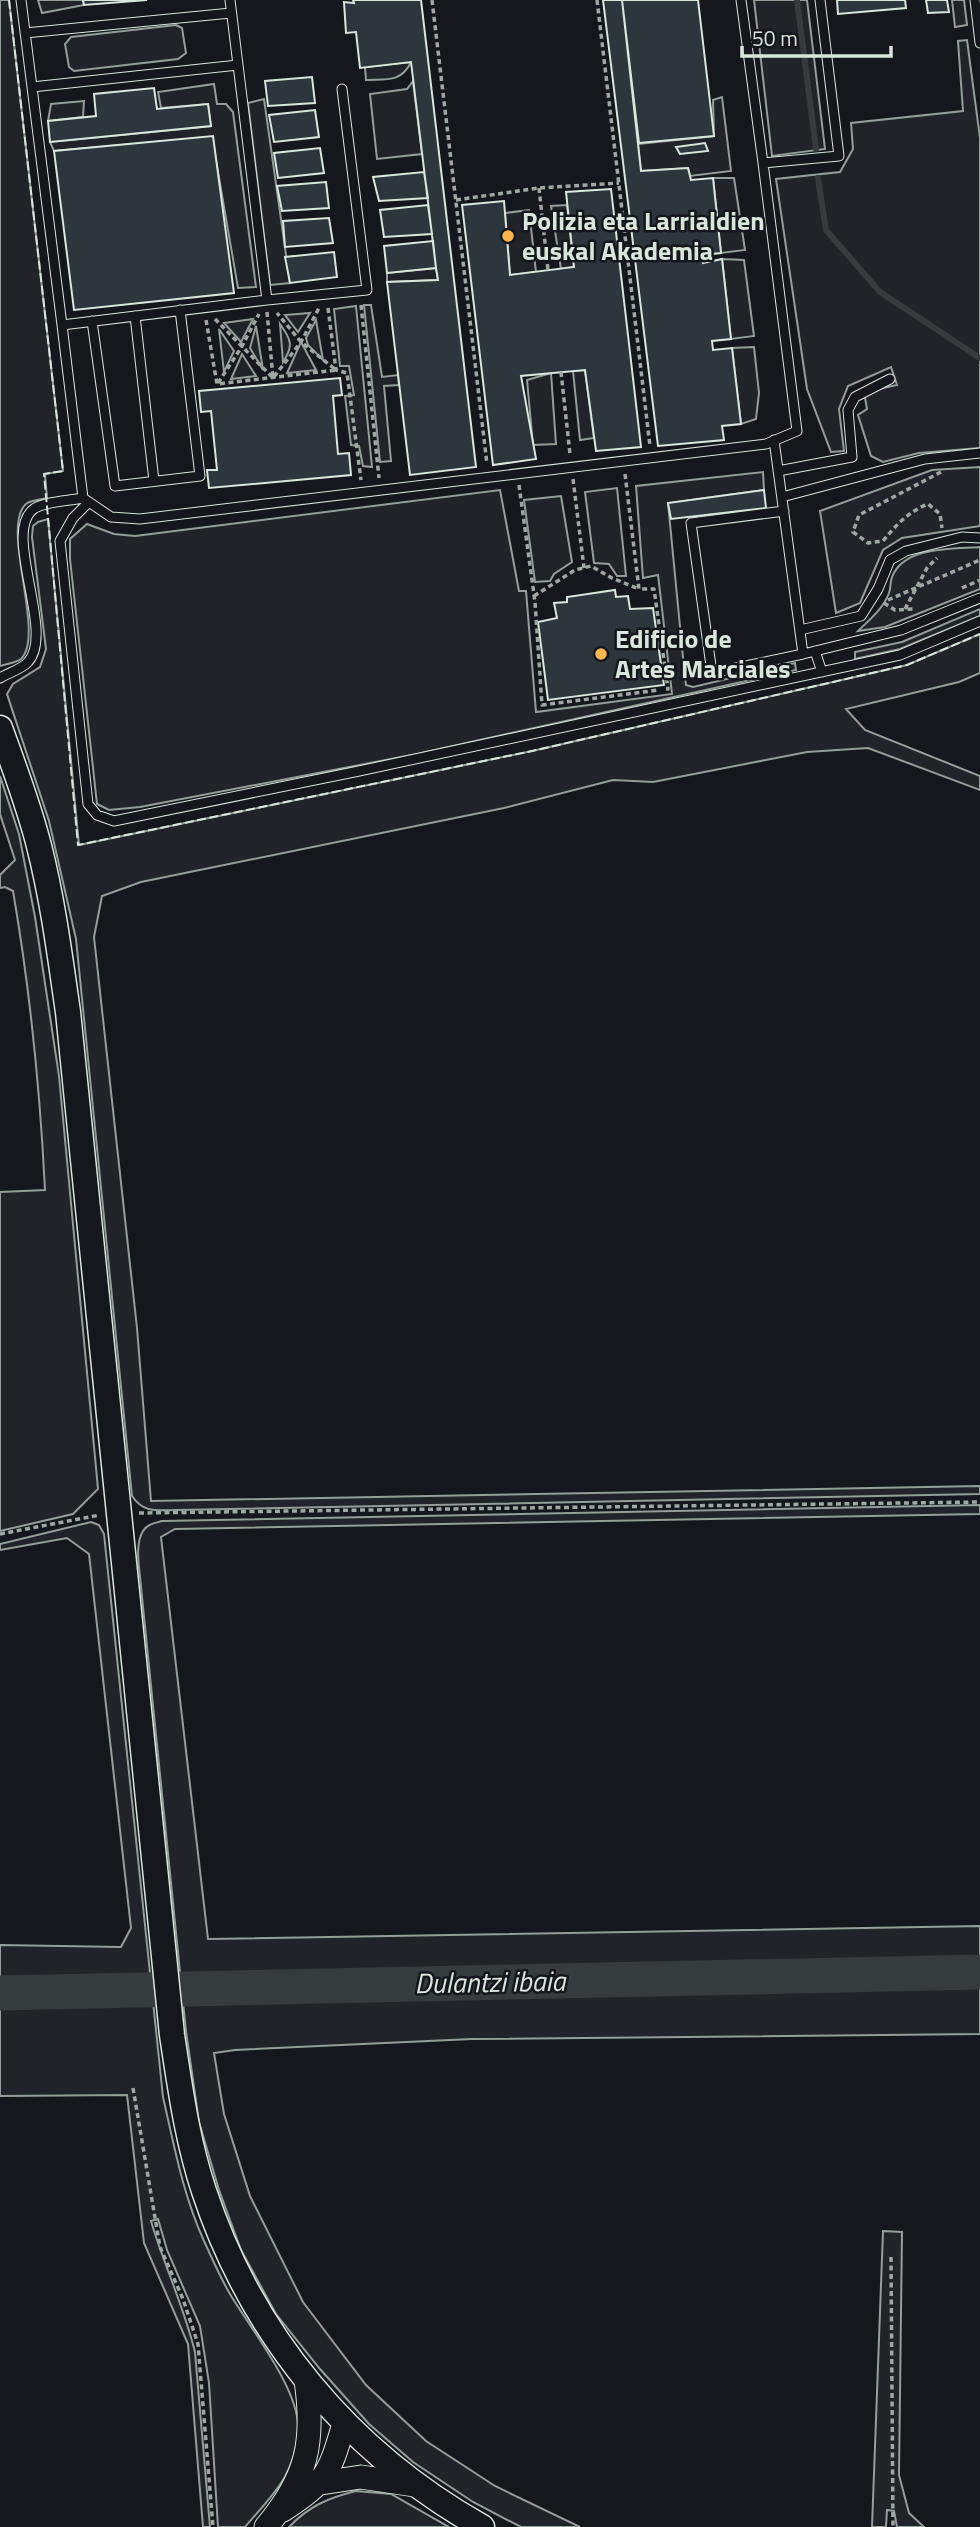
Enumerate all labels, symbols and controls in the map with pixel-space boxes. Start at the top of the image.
scale bar [742,14,891,58]
text: 50 m [752,22,798,54]
place label: Polizia eta Larrialdien euskal Akademia [522,201,765,270]
marker: Polizia eta Larrialdien euskal Akademia [500,228,516,244]
place label: Edificio de Artes Marciales [615,619,790,688]
marker: Edificio de Artes Marciales [593,646,609,662]
water label: Dulantzi ibaia [414,1959,568,2004]

